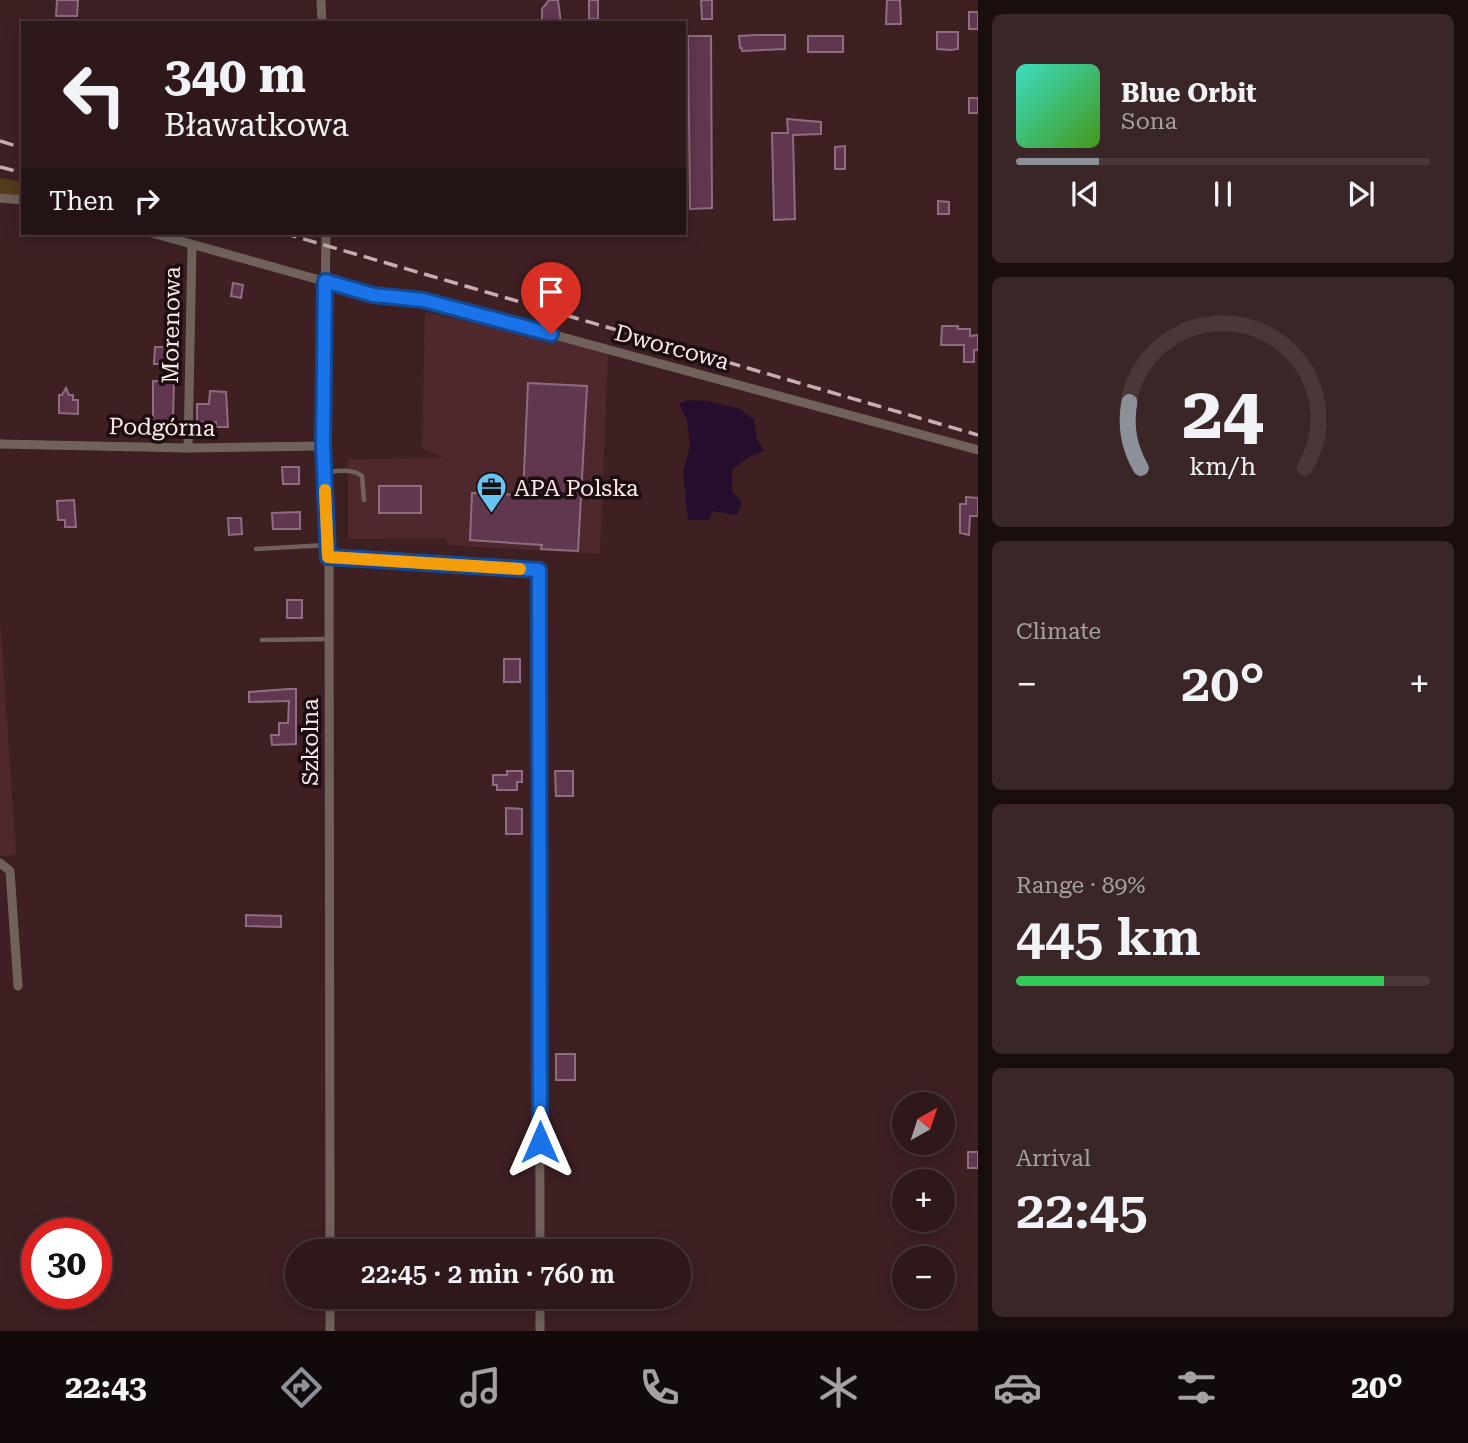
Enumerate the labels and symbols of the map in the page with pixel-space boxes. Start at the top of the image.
pin [521,262,581,334]
street label: Morenowa [157,266,186,384]
street label: Dworcowa [612,319,733,376]
street label: Podgórna [109,413,216,442]
office icon: APA Polska [474,471,508,515]
place label: APA Polska [514,475,639,502]
street label: Szkolna [297,698,324,786]
north arrow [892,1092,956,1155]
position arrow [503,1105,577,1179]
speed limit sign: 30 [21,1218,112,1309]

